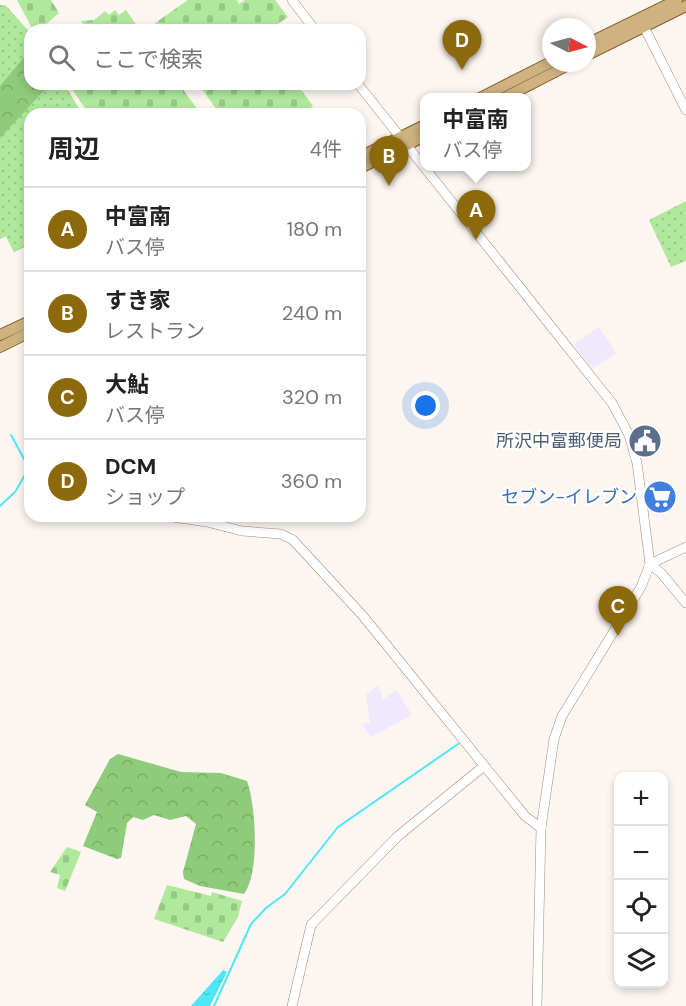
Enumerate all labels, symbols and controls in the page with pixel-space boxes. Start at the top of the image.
north arrow [542,18,596,72]
pin: D [442,20,482,70]
search box [24,24,366,90]
icon: search [45,41,78,74]
text: ここで検索 [93,45,203,74]
popup [420,93,531,171]
text: 中富南 [442,105,509,134]
text: 周辺 [48,132,100,166]
text: 4件 [310,136,342,162]
pin: B [370,136,408,186]
text: バス停 [442,137,502,163]
pin: A [456,190,496,240]
text: 中富南 [105,202,171,231]
text: A [60,216,75,242]
text: 180 m [287,216,342,242]
text: バス停 [105,234,165,260]
text: すき家 [105,286,171,315]
text: B [61,300,74,326]
text: 240 m [282,300,342,326]
text: レストラン [105,318,205,344]
text: 大鮎 [105,370,149,399]
text: C [60,384,75,410]
text: 320 m [282,384,342,410]
your location [411,391,440,420]
text: バス停 [105,402,165,428]
public building icon: 所沢中富郵便局 [627,423,663,459]
place label: 所沢中富郵便局 [496,429,622,453]
text: DCM [105,452,156,481]
text: D [60,468,75,494]
text: 360 m [281,468,342,494]
supermarket icon: セブン-イレブン [642,479,678,515]
text: ショップ [105,484,185,510]
place label: セブン-イレブン [501,485,637,509]
pin: C [598,586,638,636]
map controls [614,772,668,988]
button: + [614,772,668,826]
button: − [614,826,668,880]
button: locate [614,880,668,934]
button: layers [614,934,668,988]

